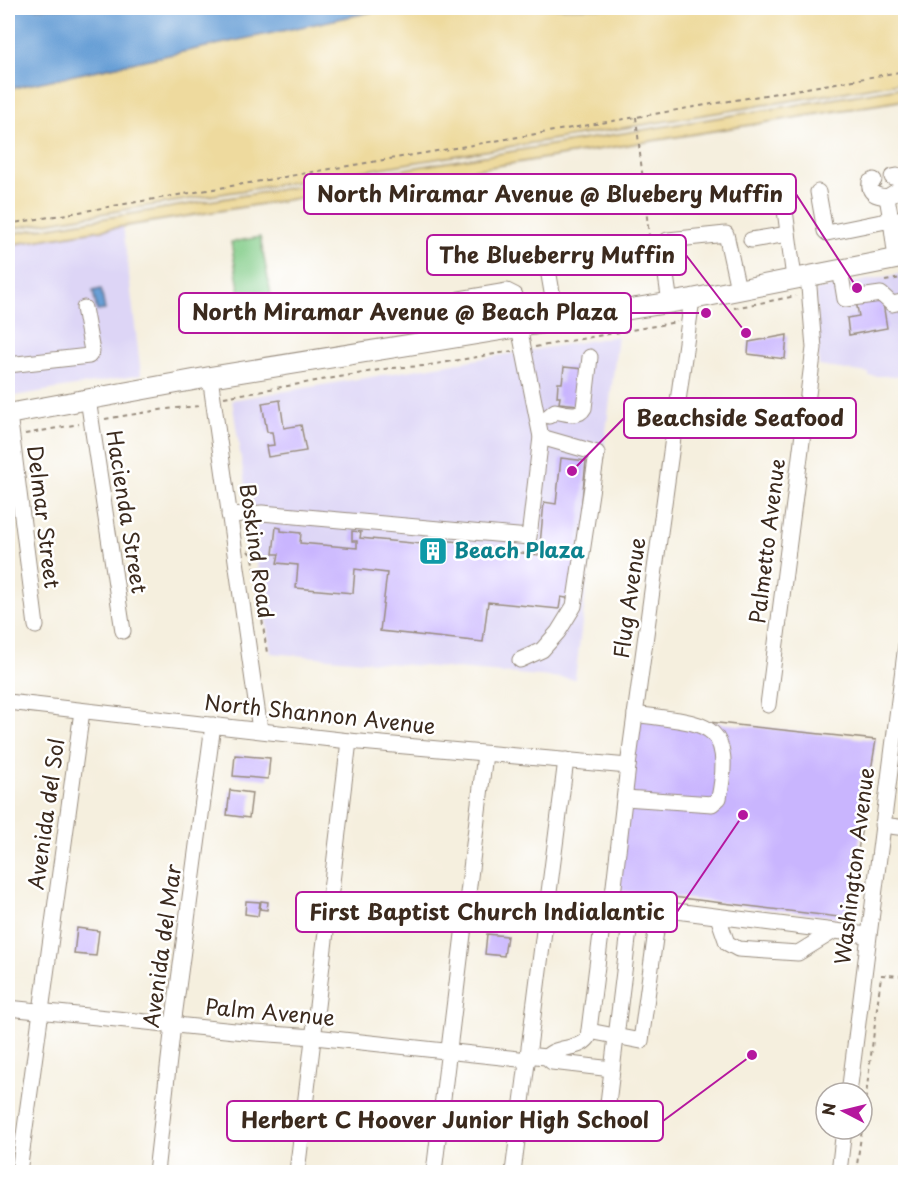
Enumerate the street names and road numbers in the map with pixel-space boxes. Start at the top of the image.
street label: Hacienda Street [99,428,157,596]
street label: Delmar Street [20,444,70,590]
street label: Palmetto Avenue [740,456,792,625]
street label: Boskind Road [233,481,283,620]
street label: Flug Avenue [604,535,652,660]
street label: North Shannon Avenue [203,685,437,741]
street label: Avenida del Sol [19,736,71,891]
street label: Washington Avenue [825,765,881,966]
street label: Avenida del Mar [134,862,188,1029]
street label: Palm Avenue [204,989,336,1033]

